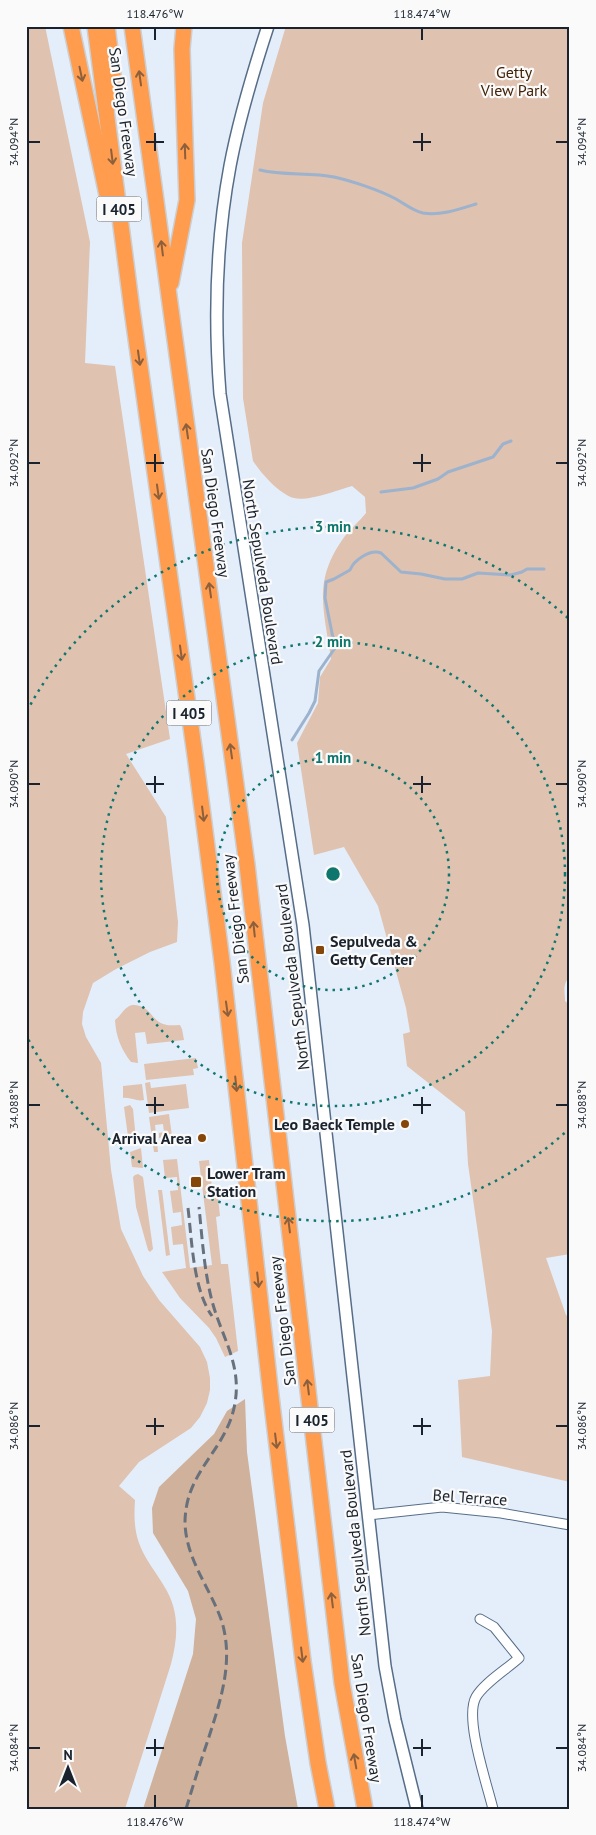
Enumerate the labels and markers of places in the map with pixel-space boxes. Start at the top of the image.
centre of rings [324,865,342,883]
place label: Sepulveda & Getty Center [330,931,418,969]
marker: Sepulveda & Getty Center [314,944,326,956]
place label: Leo Baeck Temple [274,1114,395,1134]
marker: Leo Baeck Temple [399,1118,411,1130]
place label: Arrival Area [112,1128,192,1148]
marker: Arrival Area [196,1132,208,1144]
place label: Lower Tram Station [207,1163,286,1201]
marker: Lower Tram Station [189,1175,203,1189]

